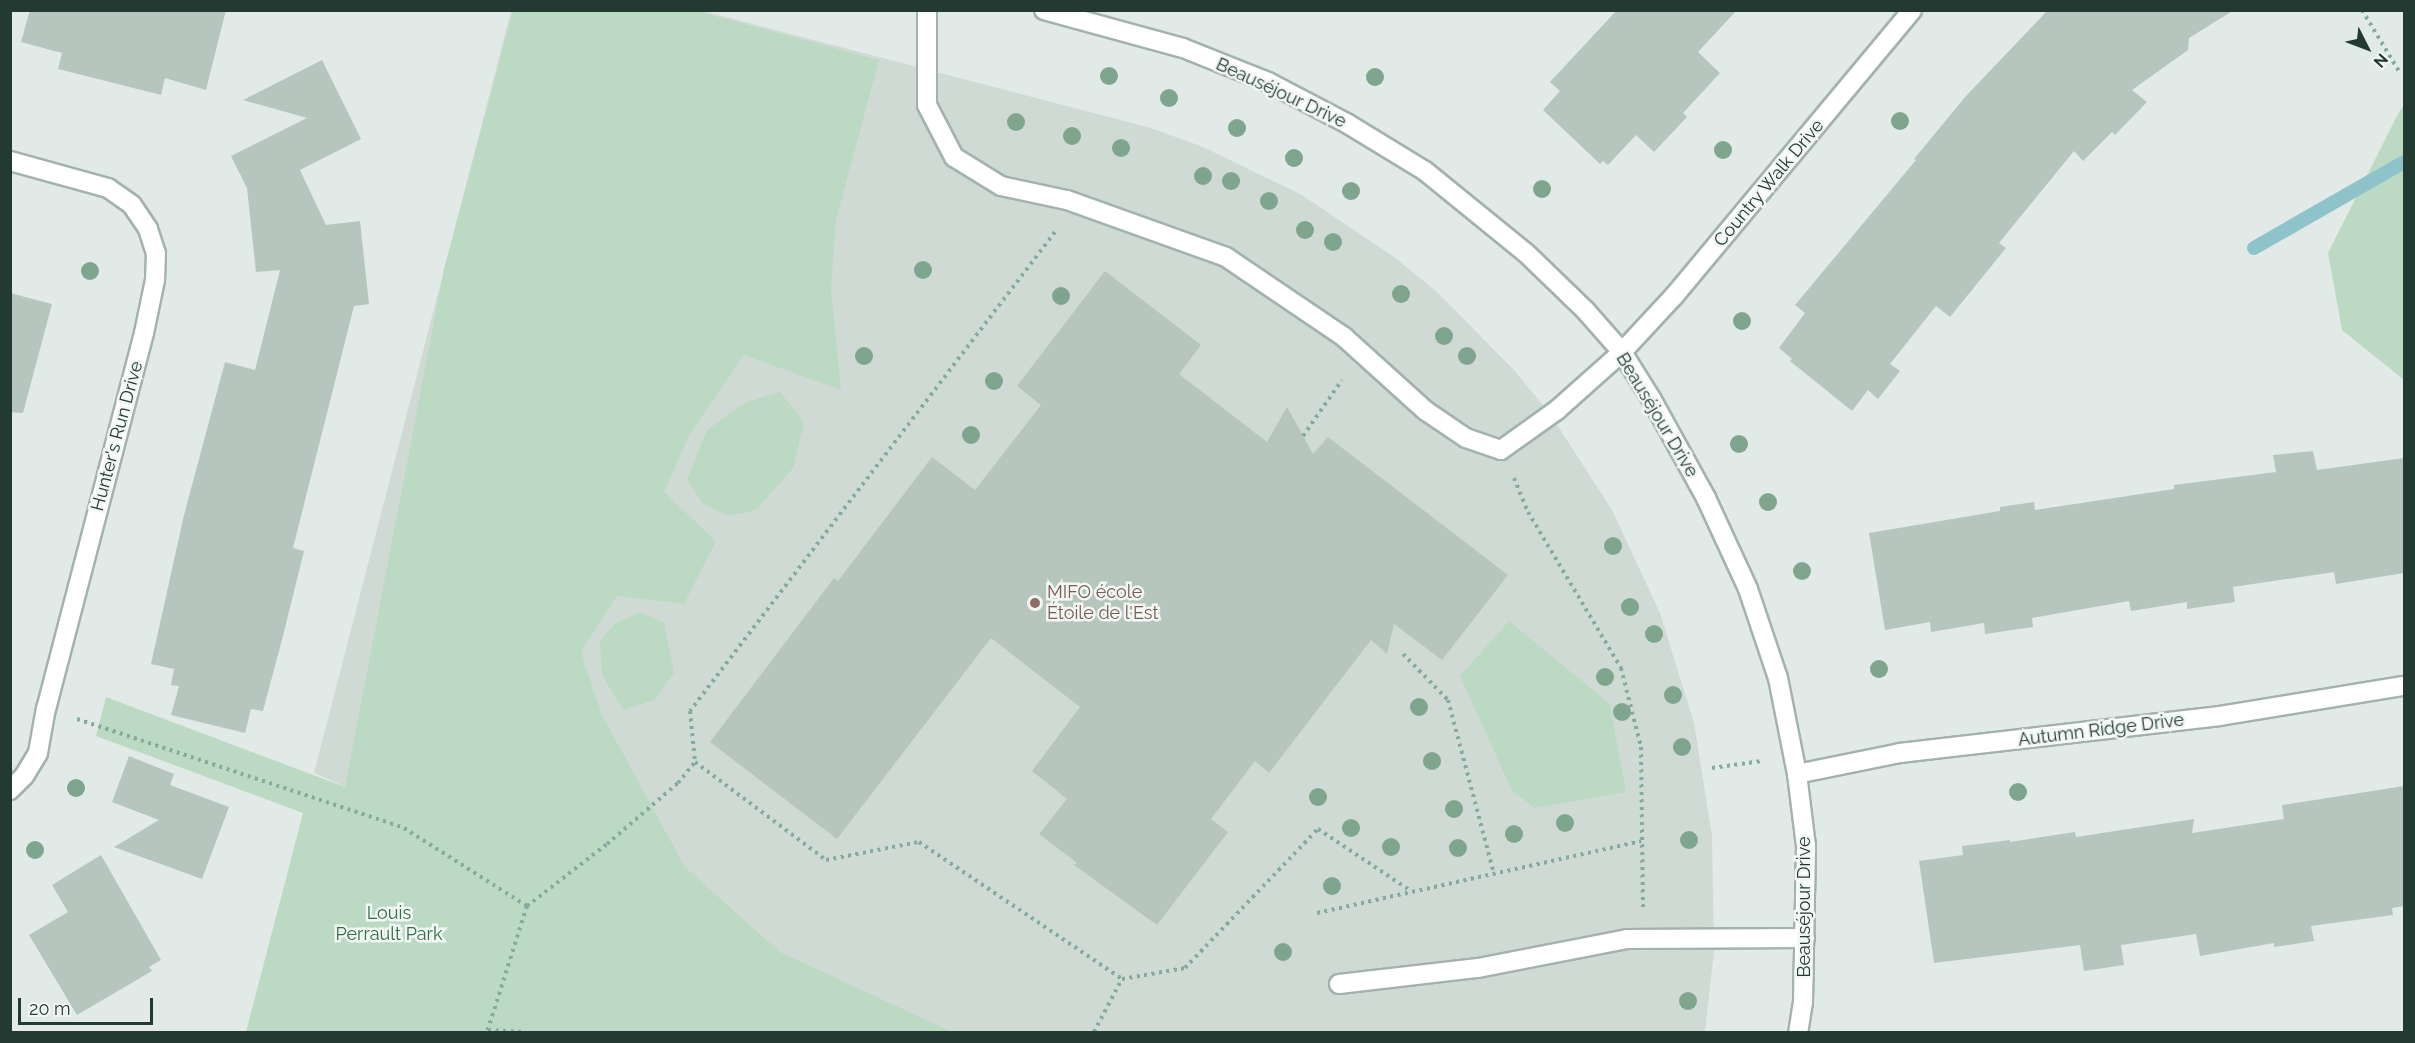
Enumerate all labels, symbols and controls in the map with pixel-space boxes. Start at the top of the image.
north arrow [2337,18,2397,78]
text: N [2370,49,2392,71]
street label: Beauséjour Drive [1212,53,1350,133]
street label: Country Walk Drive [1709,115,1829,251]
street label: Beauséjour Drive [1611,349,1703,481]
street label: Hunter's Run Drive [87,359,147,513]
place label: MIFO école Étoile de l'Est [1047,582,1159,624]
marker: MIFO école Étoile de l'Est [1028,596,1042,610]
street label: Autumn Ridge Drive [2017,709,2185,751]
street label: Beauséjour Drive [1793,836,1815,978]
park label: Louis Perrault Park [336,903,442,946]
scale bar [21,986,156,1024]
text: 20 m [29,998,71,1019]

